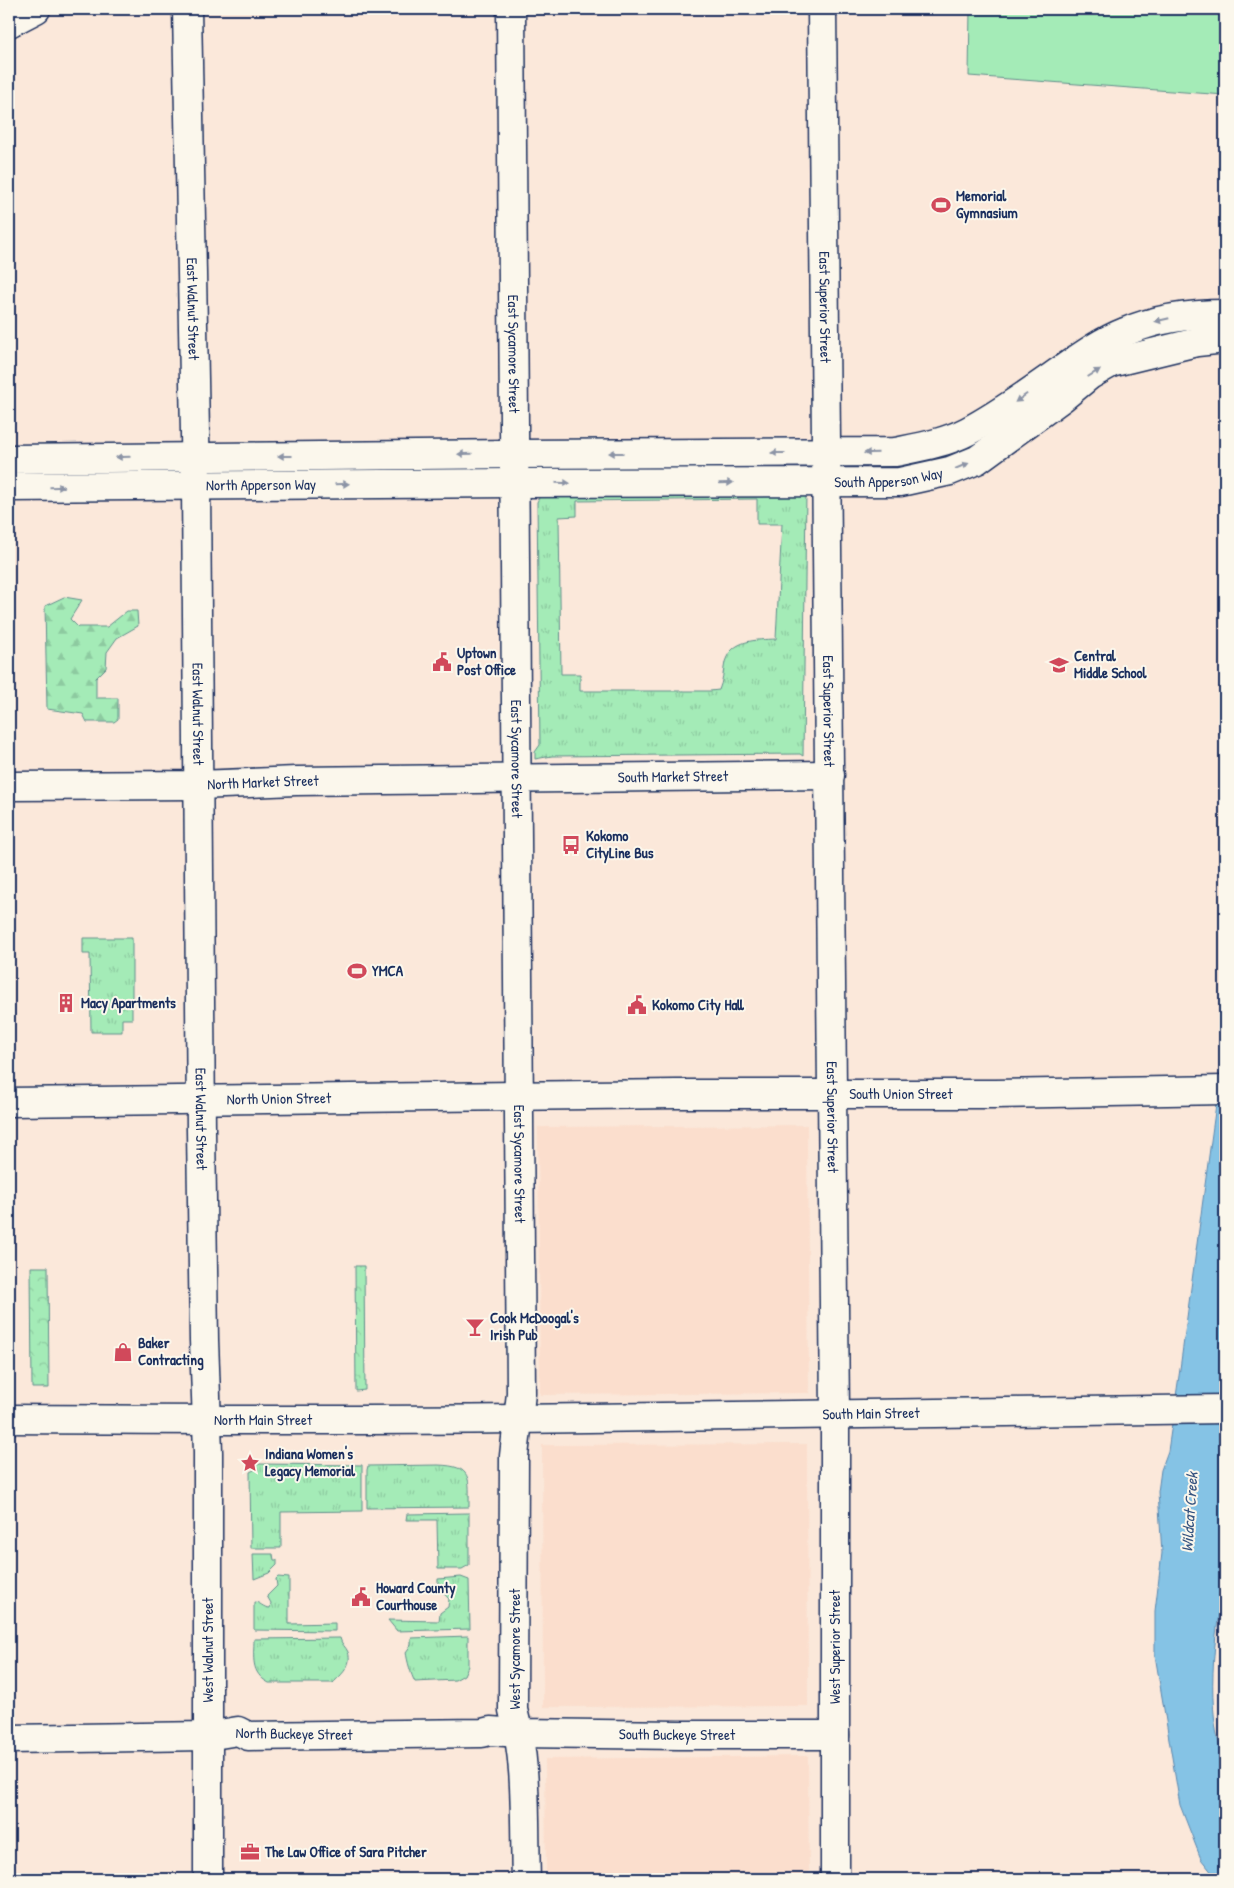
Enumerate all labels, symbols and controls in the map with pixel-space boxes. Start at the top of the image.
place label: Memorial Gymnasium [956,185,1018,224]
sports icon: Memorial Gymnasium [930,194,952,216]
street label: East Superior Street [814,251,836,364]
street label: East Walnut Street [182,258,205,361]
street label: East Sycamore Street [503,295,525,414]
one-way arrow [1155,316,1170,324]
one-way arrow [1088,368,1101,378]
one-way arrow [1014,393,1028,403]
one-way arrow [608,449,624,457]
one-way arrow [770,449,786,457]
one-way arrow [863,449,879,457]
one-way arrow [457,450,473,458]
one-way arrow [277,452,293,460]
one-way arrow [115,454,131,462]
street label: South Apperson Way [834,462,945,492]
one-way arrow [955,462,970,470]
street label: North Apperson Way [206,474,316,495]
one-way arrow [555,479,571,487]
one-way arrow [718,479,734,487]
one-way arrow [335,480,351,488]
one-way arrow [50,483,66,491]
place label: Uptown Post Office [457,642,516,680]
place label: Central Middle School [1074,645,1147,683]
public building icon: Uptown Post Office [431,651,453,673]
school or university icon: Central Middle School [1048,654,1070,676]
street label: East Superior Street [818,655,840,768]
street label: East Walnut Street [187,663,209,766]
street label: East Sycamore Street [506,700,528,819]
street label: South Market Street [618,765,729,787]
street label: North Market Street [207,770,319,795]
place label: Kokomo CityLine Bus [586,825,654,864]
bus stop icon: Kokomo CityLine Bus [560,834,582,856]
sports icon: YMCA [346,960,368,982]
place label: YMCA [372,960,404,981]
building icon: Macy Apartments [55,992,77,1014]
place label: Macy Apartments [81,992,176,1014]
public building icon: Kokomo City Hall [626,994,648,1016]
place label: Kokomo City Hall [652,994,744,1016]
street label: East Superior Street [822,1061,844,1174]
street label: East Walnut Street [191,1068,213,1171]
street label: South Union Street [849,1083,954,1104]
street label: North Union Street [227,1087,332,1109]
street label: East Sycamore Street [509,1105,531,1224]
place label: Cook McDoogal's Irish Pub [490,1307,579,1345]
bar icon: Cook McDoogal's Irish Pub [464,1316,486,1338]
place label: Baker Contracting [138,1332,204,1371]
shop icon: Baker Contracting [112,1341,134,1363]
street label: South Main Street [822,1402,921,1424]
street label: North Main Street [214,1409,313,1430]
place label: Indiana Women's Legacy Memorial [265,1443,356,1482]
place icon: Indiana Women's Legacy Memorial [239,1452,261,1474]
water label: Wildcat Creek [1175,1470,1203,1553]
place label: Howard County Courthouse [376,1577,456,1615]
public building icon: Howard County Courthouse [350,1586,372,1608]
street label: West Sycamore Street [504,1588,525,1709]
street label: West Superior Street [824,1589,845,1704]
street label: West Walnut Street [197,1597,218,1703]
street label: North Buckeye Street [235,1722,354,1745]
street label: South Buckeye Street [619,1723,736,1745]
office icon: The Law Office of Sara Pitcher [239,1841,261,1863]
place label: The Law Office of Sara Pitcher [264,1841,427,1862]

